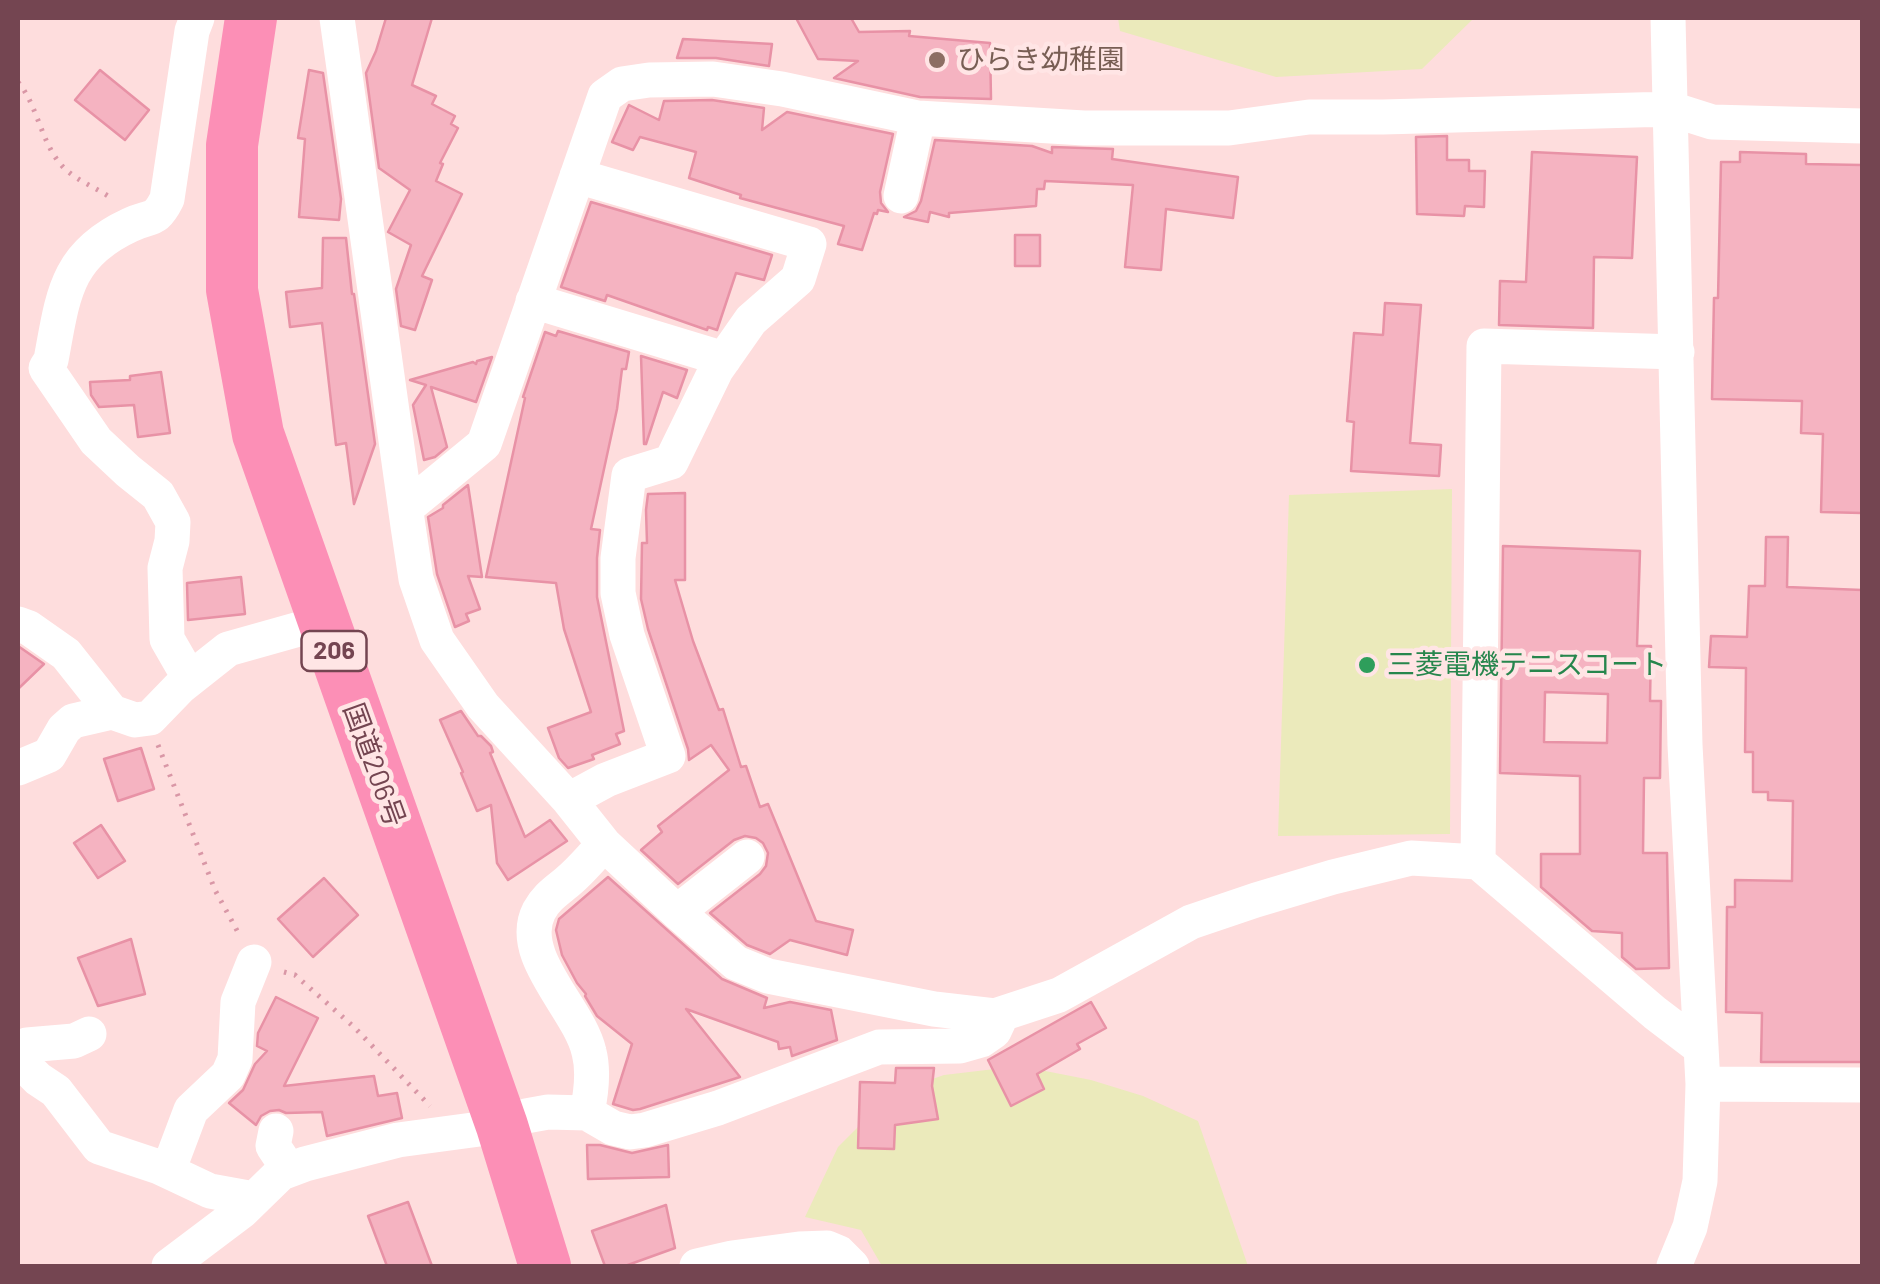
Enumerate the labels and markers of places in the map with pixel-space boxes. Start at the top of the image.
place label: ひらき幼稚園 [957,43,1125,77]
marker: ひらき幼稚園 [926,49,948,71]
place label: 三菱電機テニスコート [1387,648,1667,682]
marker: 三菱電機テニスコート [1356,654,1378,676]

